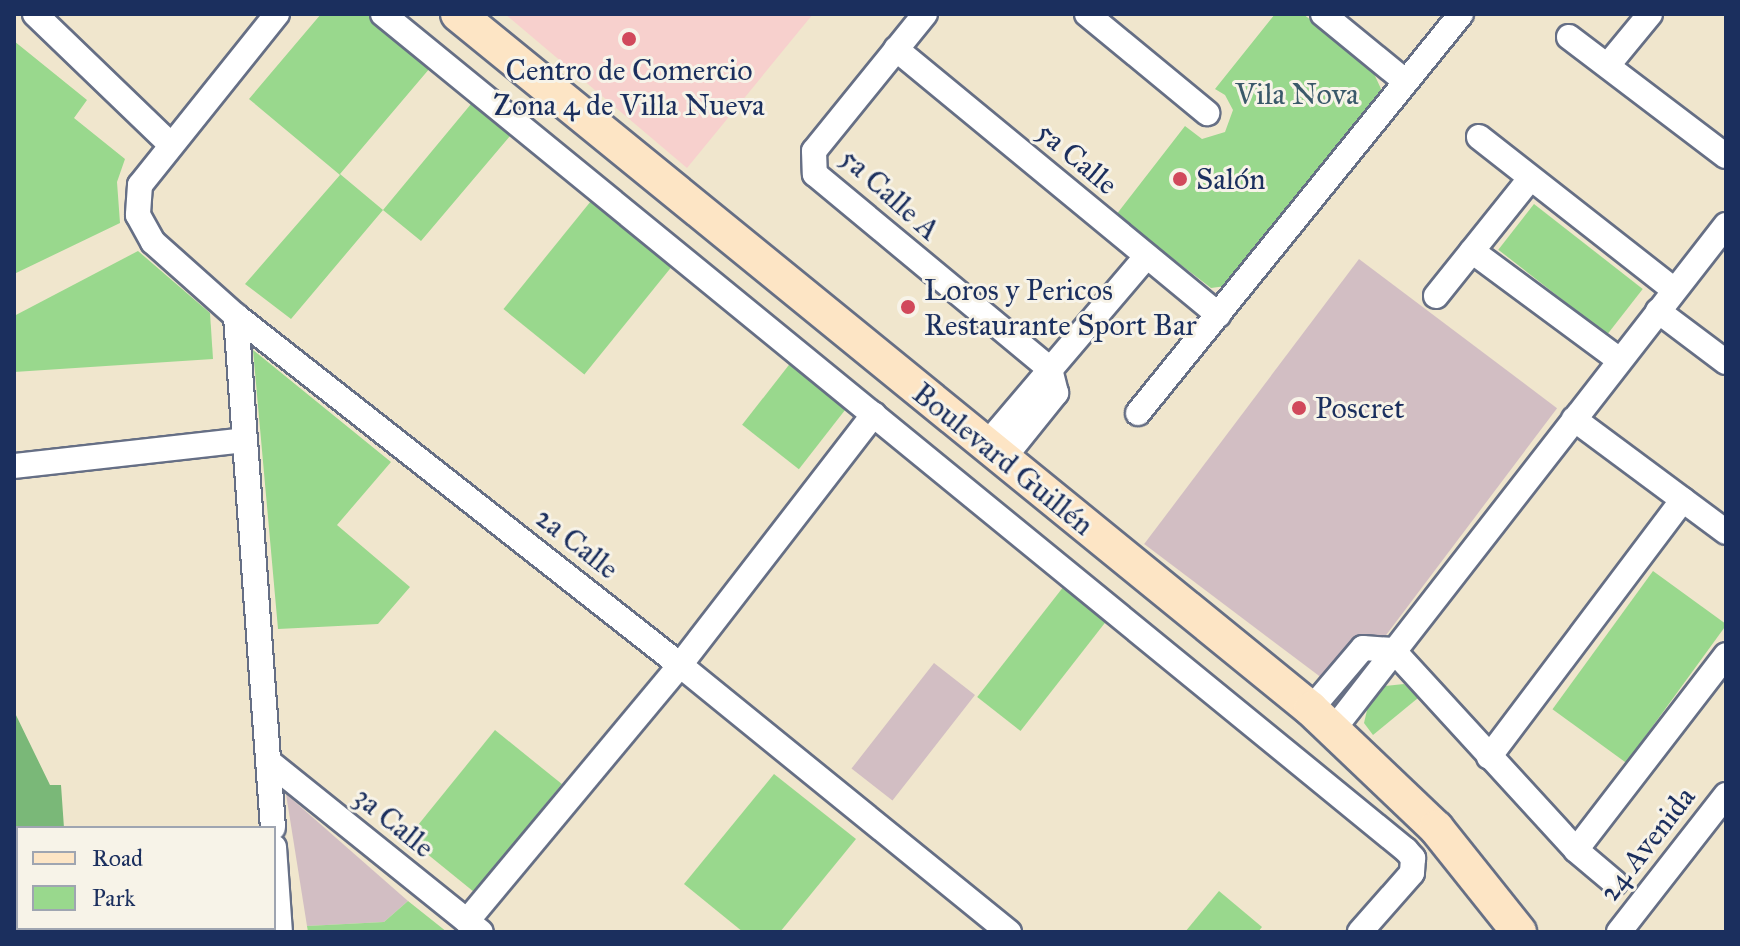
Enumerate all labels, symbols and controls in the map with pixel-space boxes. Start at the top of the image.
marker: Centro de Comercio Zona 4 de Villa Nueva [620,30,638,48]
place label: Centro de Comercio Zona 4 de Villa Nueva [493,52,765,122]
park label: Vila Nova [1235,76,1359,112]
street label: 5a Calle [1029,114,1125,202]
street label: 5a Calle A [833,140,947,248]
place label: Salón [1196,161,1265,197]
marker: Salón [1171,170,1189,188]
place label: Loros y Pericos Restaurante Sport Bar [924,272,1197,342]
marker: Loros y Pericos Restaurante Sport Bar [899,298,917,316]
street label: Boulevard Guillén [905,375,1101,543]
place label: Poscret [1315,390,1405,426]
marker: Poscret [1290,399,1308,417]
street label: 2a Calle [528,499,626,587]
street label: 3a Calle [347,779,441,865]
street label: 24 Avenida [1591,779,1703,909]
legend [16,826,276,930]
text: Road [92,843,143,873]
text: Park [92,883,135,913]

